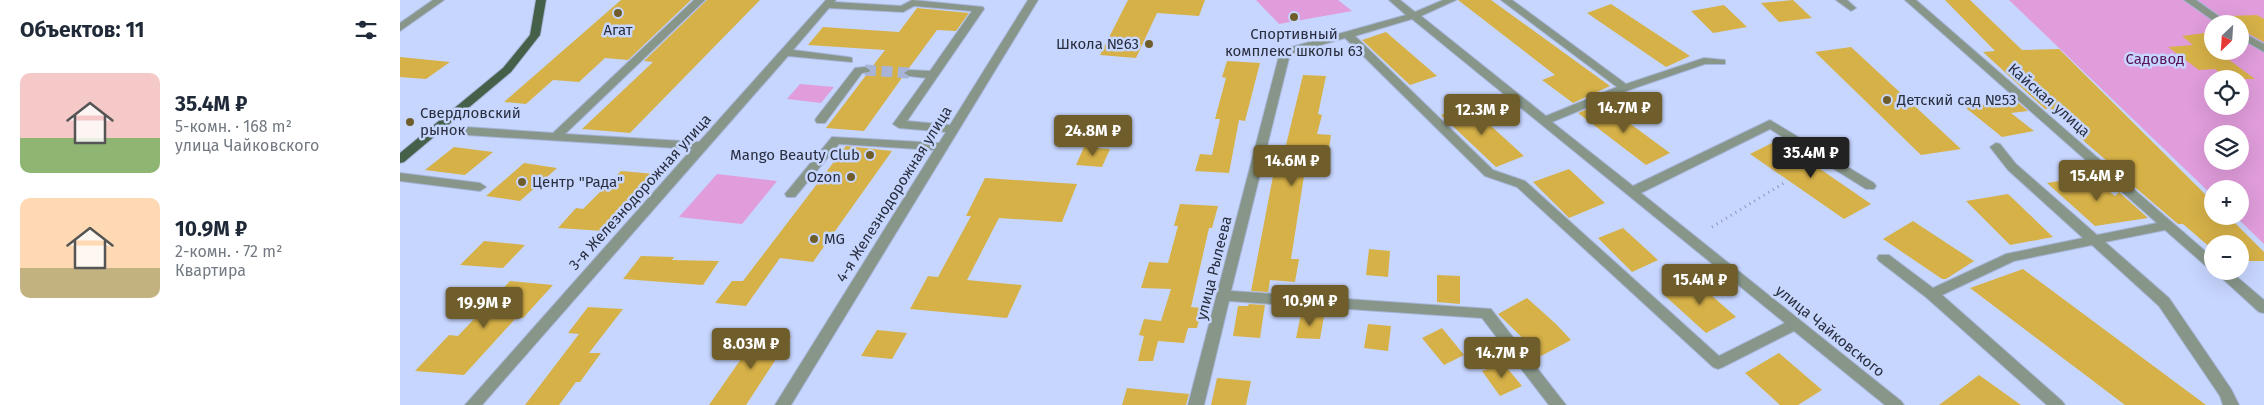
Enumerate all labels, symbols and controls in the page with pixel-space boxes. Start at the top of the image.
marker: Агат [612,7,624,19]
marker: Спортивный комплекс школы 63 [1288,11,1300,23]
north arrow [2204,15,2249,60]
map controls [2204,15,2249,280]
icon: filters [352,16,380,44]
text: Объектов: 11 [20,17,145,43]
place label: Агат [603,21,633,39]
place label: Спортивный комплекс школы 63 [1225,25,1363,60]
place label: Школа №63 [1056,35,1139,53]
marker: Школа №63 [1143,38,1155,50]
park label: Садовод [2126,50,2184,68]
street label: Кайская улица [2004,59,2094,141]
button: locate [2204,70,2249,115]
text: 35.4M ₽ [175,91,248,117]
place label: Детский сад №53 [1896,91,2017,109]
pin: 14.7M ₽ [1578,92,1670,134]
icon: home [60,93,120,153]
pin: 12.3M ₽ [1436,94,1528,136]
marker: Детский сад №53 [1881,94,1893,106]
text: 14.7M ₽ [1597,98,1651,117]
text: 12.3M ₽ [1455,100,1509,119]
street label: 4-я Железнодорожная улица [832,103,956,285]
place label: Свердловский рынок [420,104,521,139]
street label: 3-я Железнодорожная улица [565,110,715,274]
pin: 24.8M ₽ [1047,114,1139,157]
marker: Свердловский рынок [404,116,416,128]
text: 5-комн. · 168 m² [175,117,292,136]
text: 24.8M ₽ [1065,121,1121,140]
button: layers [2204,125,2249,170]
text: улица Чайковского [175,136,319,155]
pin: 35.4M ₽ [1765,136,1857,179]
text: 35.4M ₽ [1783,143,1839,162]
pin: 14.6M ₽ [1246,144,1338,187]
place label: Mango Beauty Club [730,146,860,164]
marker: Mango Beauty Club [864,149,876,161]
text: 14.6M ₽ [1264,151,1320,170]
pin: 15.4M ₽ [2051,160,2143,202]
text: 15.4M ₽ [2070,166,2124,185]
place label: Ozon [807,168,841,186]
marker: Ozon [845,171,857,183]
place label: Центр "Рада" [532,173,623,191]
marker: Центр "Рада" [516,176,528,188]
button: + [2204,180,2249,225]
street label: улица Рылеева [1192,214,1236,322]
text: 10.9M ₽ [175,216,247,242]
icon: home [60,218,120,278]
place label: MG [824,230,845,248]
marker: MG [808,233,820,245]
button: − [2204,235,2249,280]
text: 2-комн. · 72 m² [175,242,282,261]
text: Квартира [175,261,246,280]
pin: 15.4M ₽ [1654,264,1746,306]
text: 15.4M ₽ [1673,270,1727,289]
street label: улица Чайковского [1772,281,1888,381]
pin: 10.9M ₽ [1264,284,1356,327]
pin: 19.9M ₽ [438,286,530,329]
text: 10.9M ₽ [1282,291,1338,310]
text: 19.9M ₽ [457,293,511,312]
pin: 8.03M ₽ [705,328,797,370]
text: 8.03M ₽ [723,334,779,353]
pin: 14.7M ₽ [1456,336,1548,379]
text: 14.7M ₽ [1475,343,1529,362]

